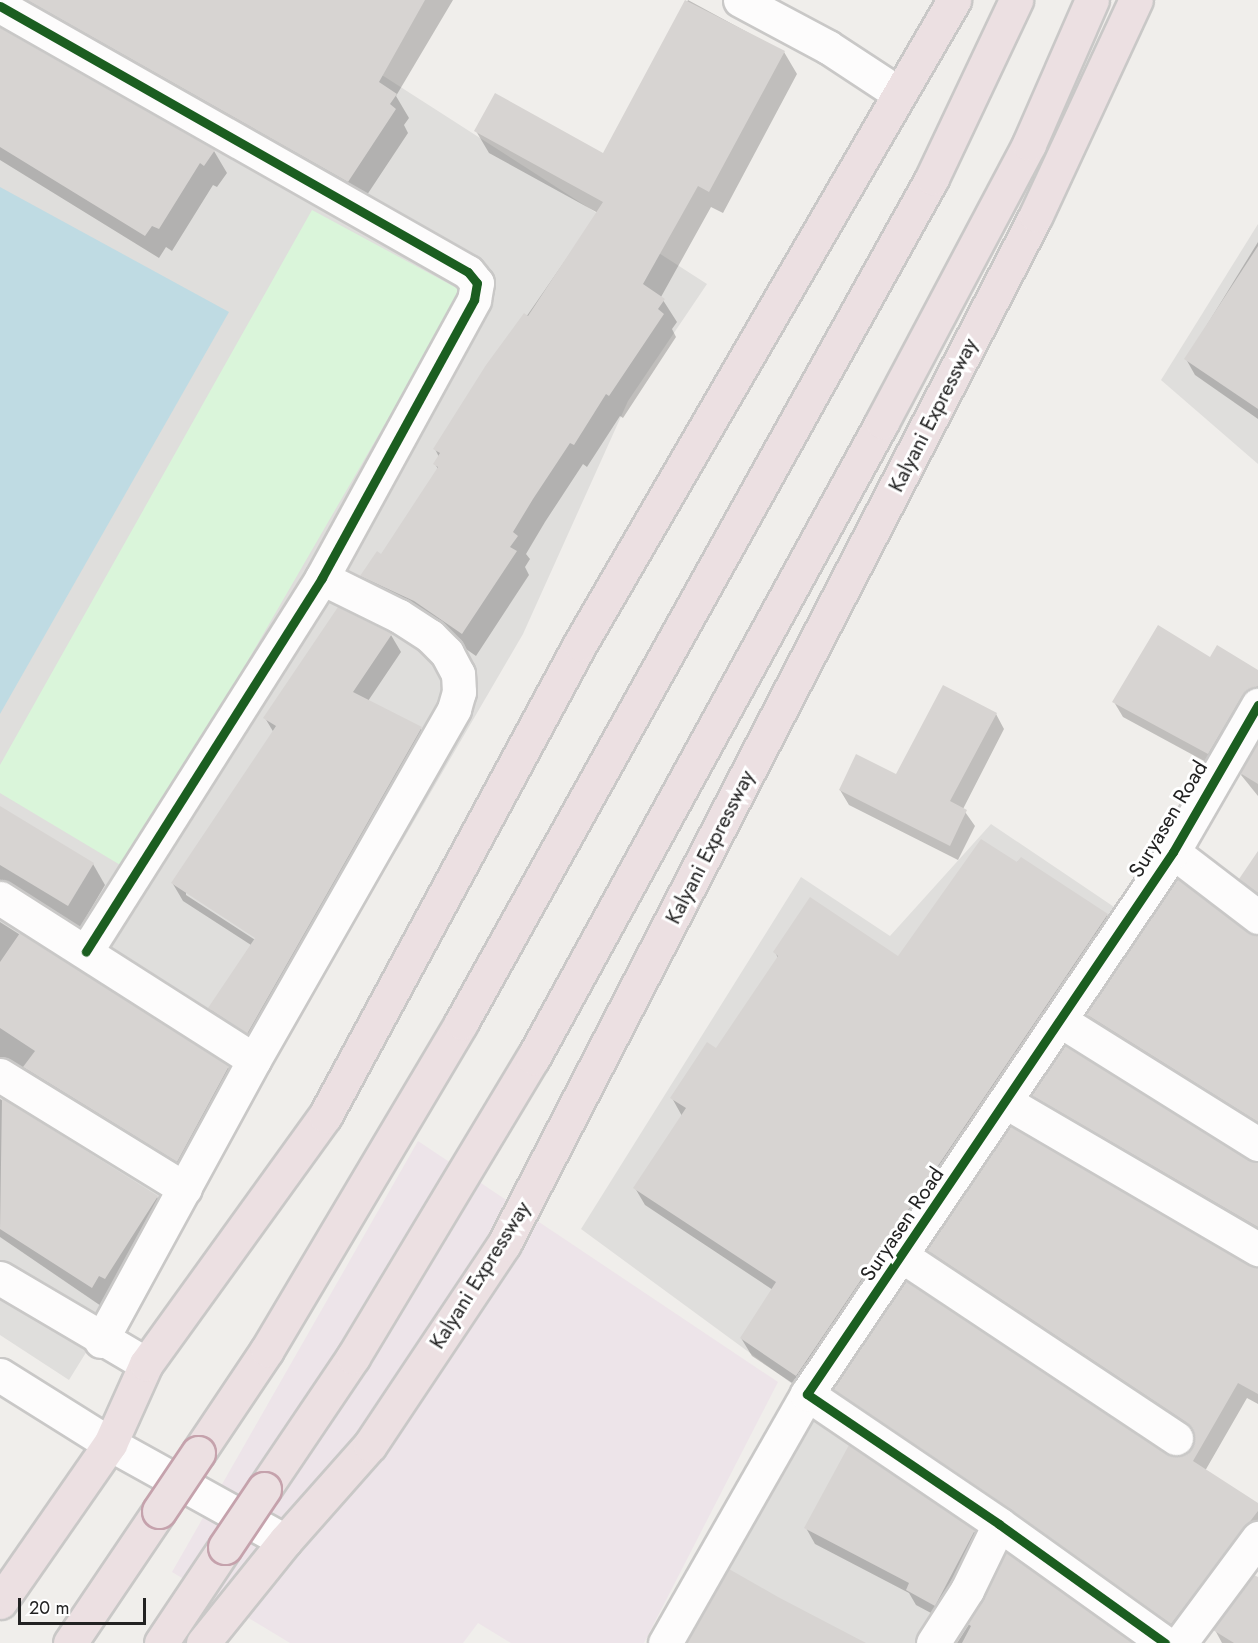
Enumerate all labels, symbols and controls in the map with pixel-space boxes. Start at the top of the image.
street label: Kalyani Expressway [883,334,983,496]
street label: Suryasen Road [1123,756,1213,882]
street label: Kalyani Expressway [660,766,760,928]
street label: Suryasen Road [855,1162,949,1286]
street label: Kalyani Expressway [424,1197,536,1353]
scale bar [21,1586,148,1624]
text: 20 m [29,1595,69,1621]

